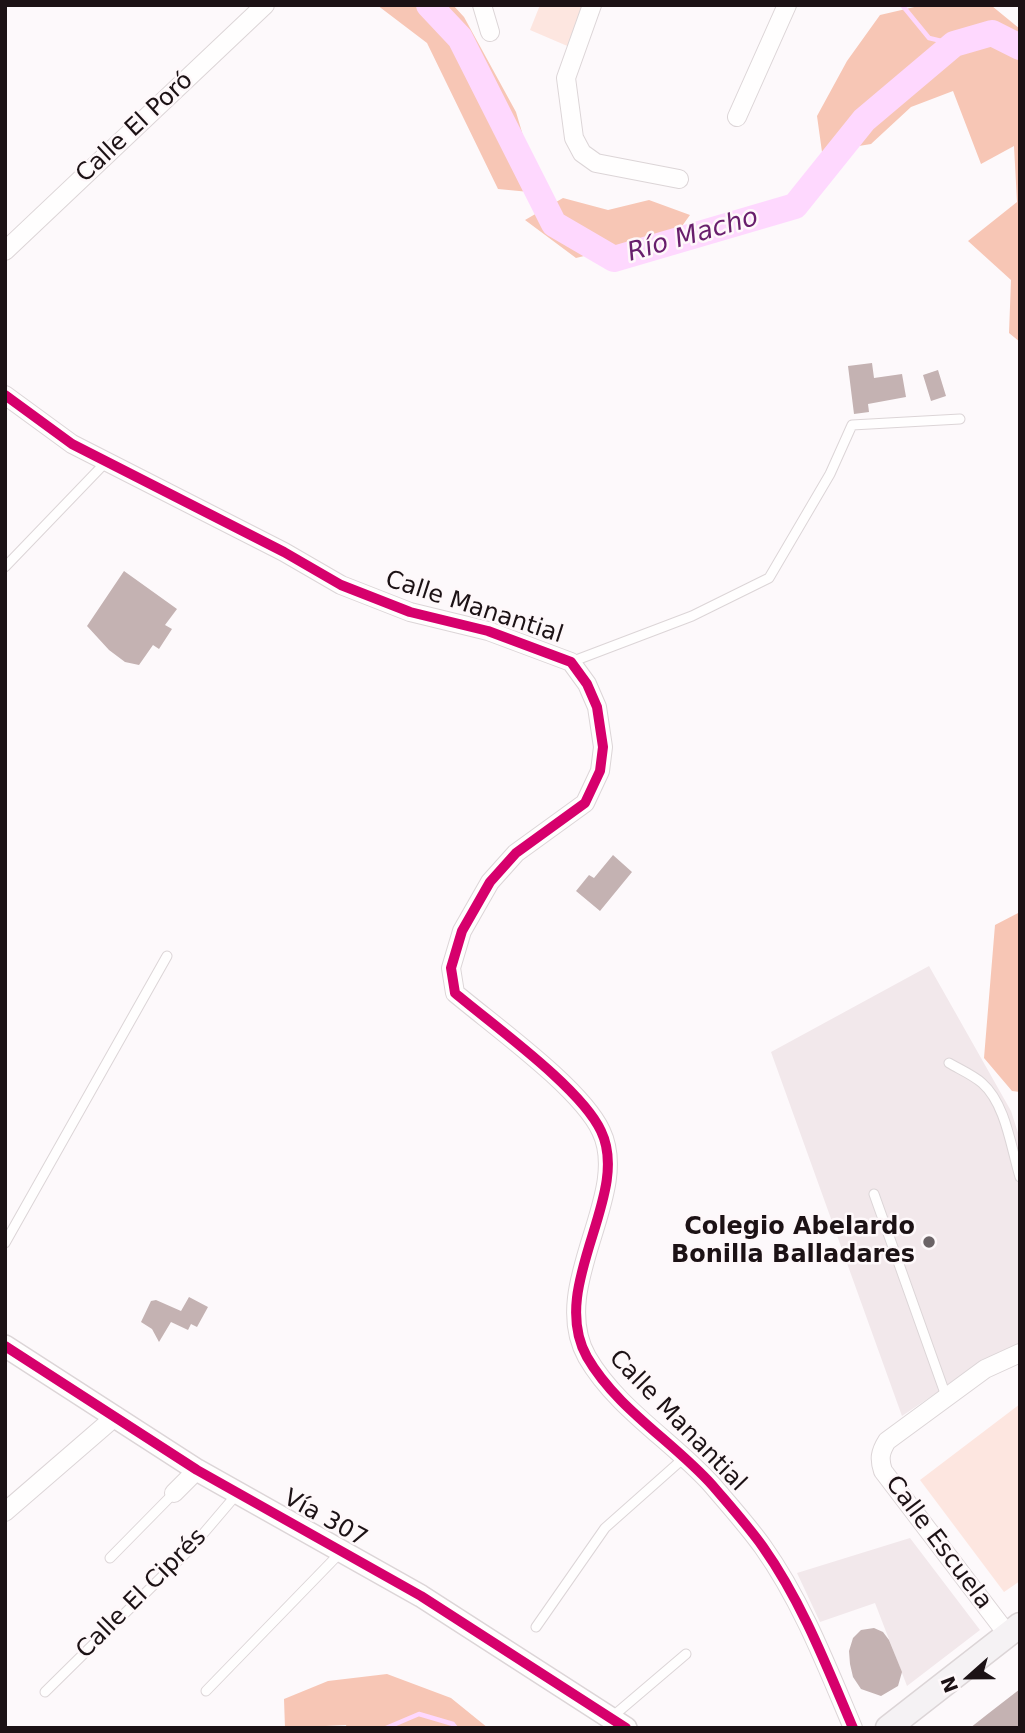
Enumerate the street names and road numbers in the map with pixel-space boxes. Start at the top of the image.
street label: Calle El Poró [71,67,199,189]
street label: Calle Manantial [381,566,567,650]
street label: Calle Manantial [602,1344,752,1498]
street label: Calle Escuela [879,1471,997,1615]
street label: Vía 307 [278,1484,372,1554]
street label: Calle El Ciprés [71,1523,213,1665]

